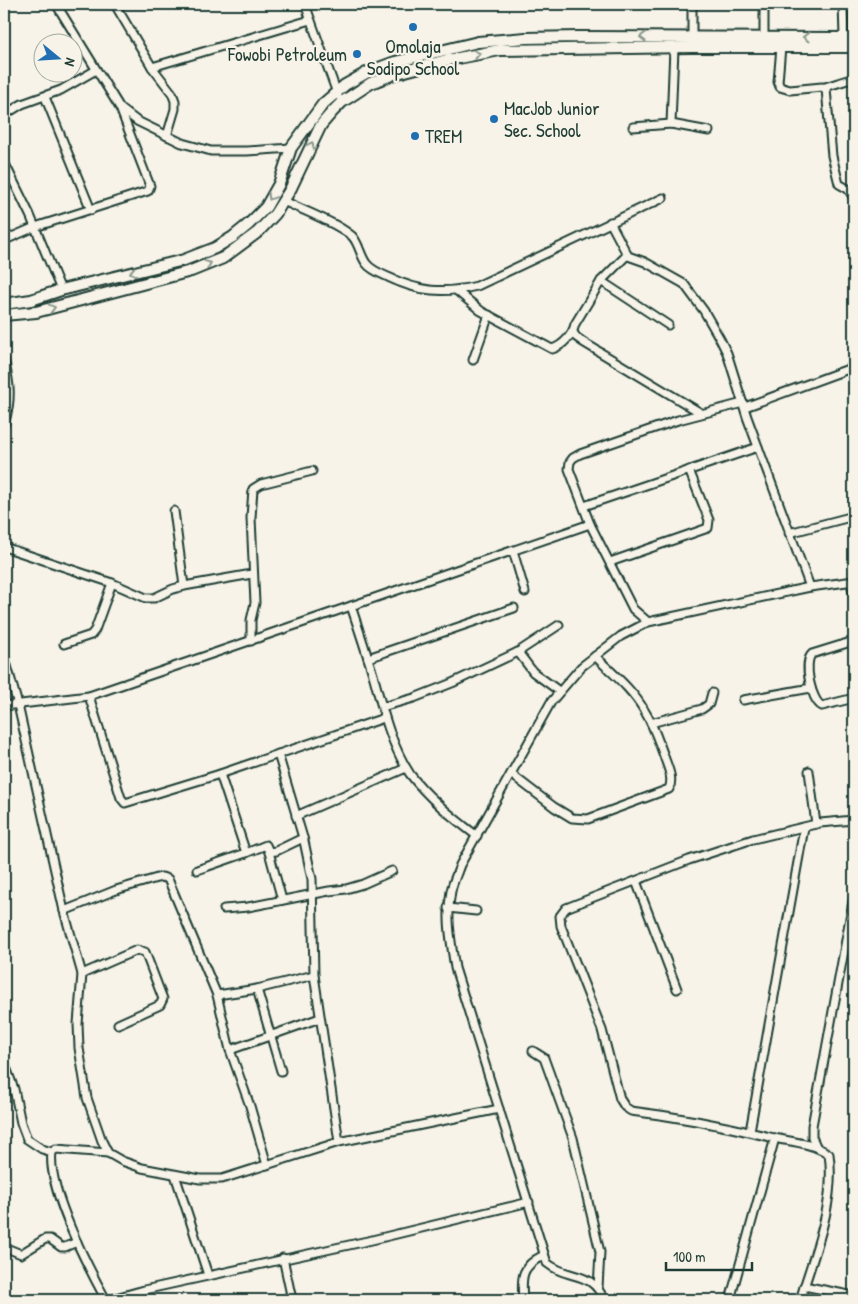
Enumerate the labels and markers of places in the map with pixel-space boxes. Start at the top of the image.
marker: Omolaja Sodipo School [407,21,419,33]
place label: Omolaja Sodipo School [367,33,460,81]
place label: Fowobi Petroleum [227,41,347,67]
marker: Fowobi Petroleum [351,48,363,60]
place label: MacJob Junior Sec. School [504,95,600,143]
marker: MacJob Junior Sec. School [488,113,500,125]
place label: TREM [425,123,462,149]
marker: TREM [409,130,421,142]

